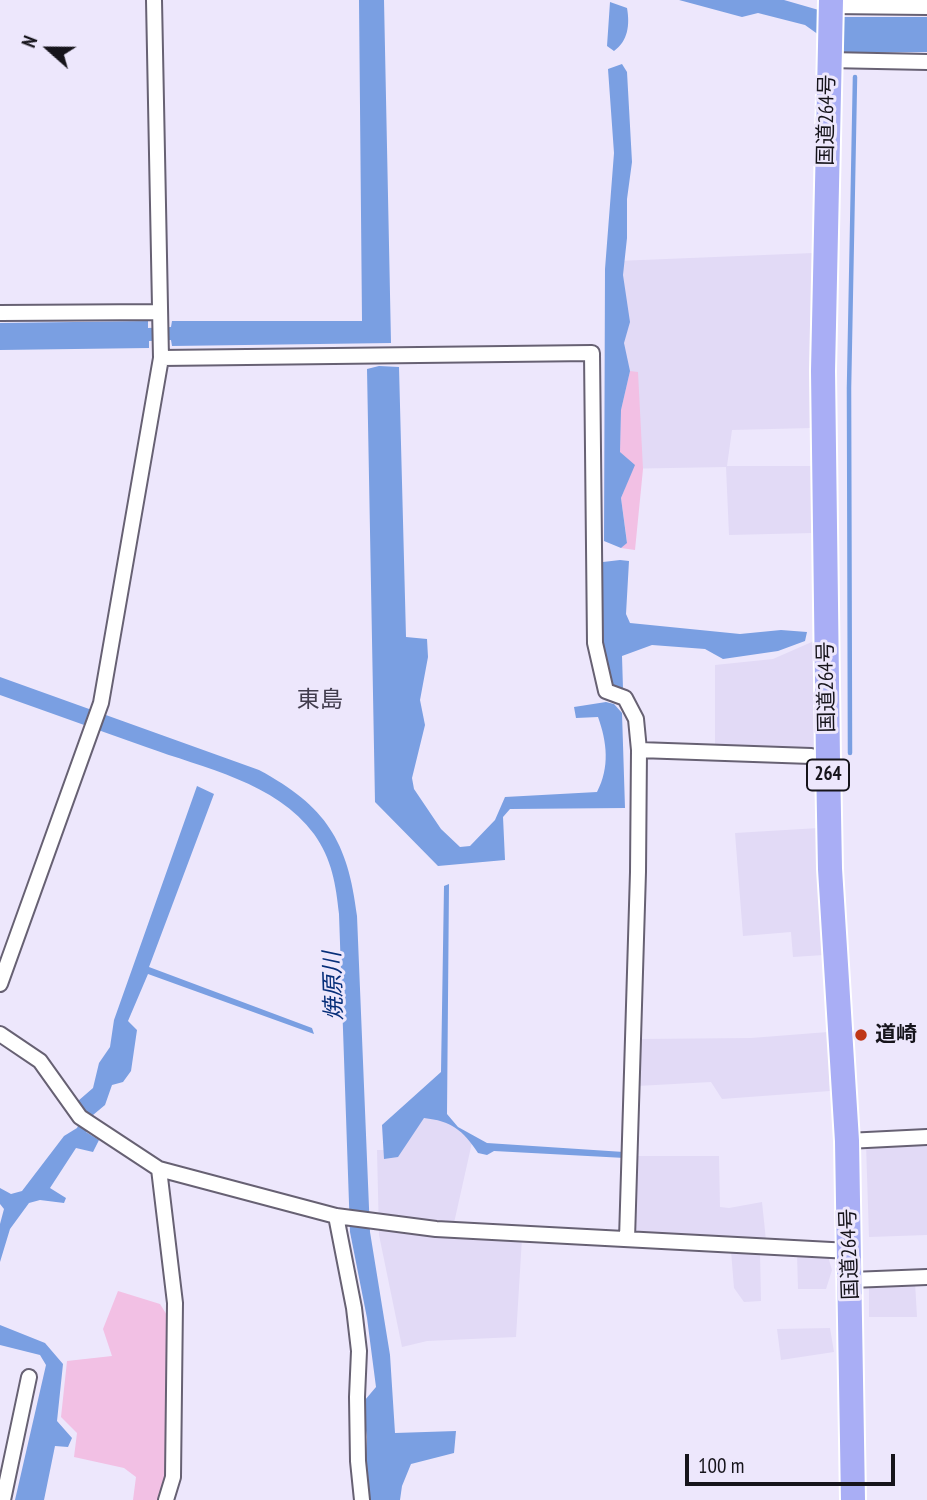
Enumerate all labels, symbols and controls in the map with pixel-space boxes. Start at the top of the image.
north arrow [14,14,84,84]
text: N [16,32,42,51]
street label: 国道264号 [814,74,840,166]
street label: 国道264号 [814,641,840,733]
district label: 東島 [297,686,343,714]
road number: 264 [807,760,849,790]
water label: 焼原川 [319,951,349,1021]
place label: 道崎 [875,1022,917,1048]
marker: 道崎 [853,1027,869,1043]
street label: 国道264号 [836,1208,864,1300]
scale bar [689,1440,899,1484]
text: 100 m [698,1452,744,1479]

